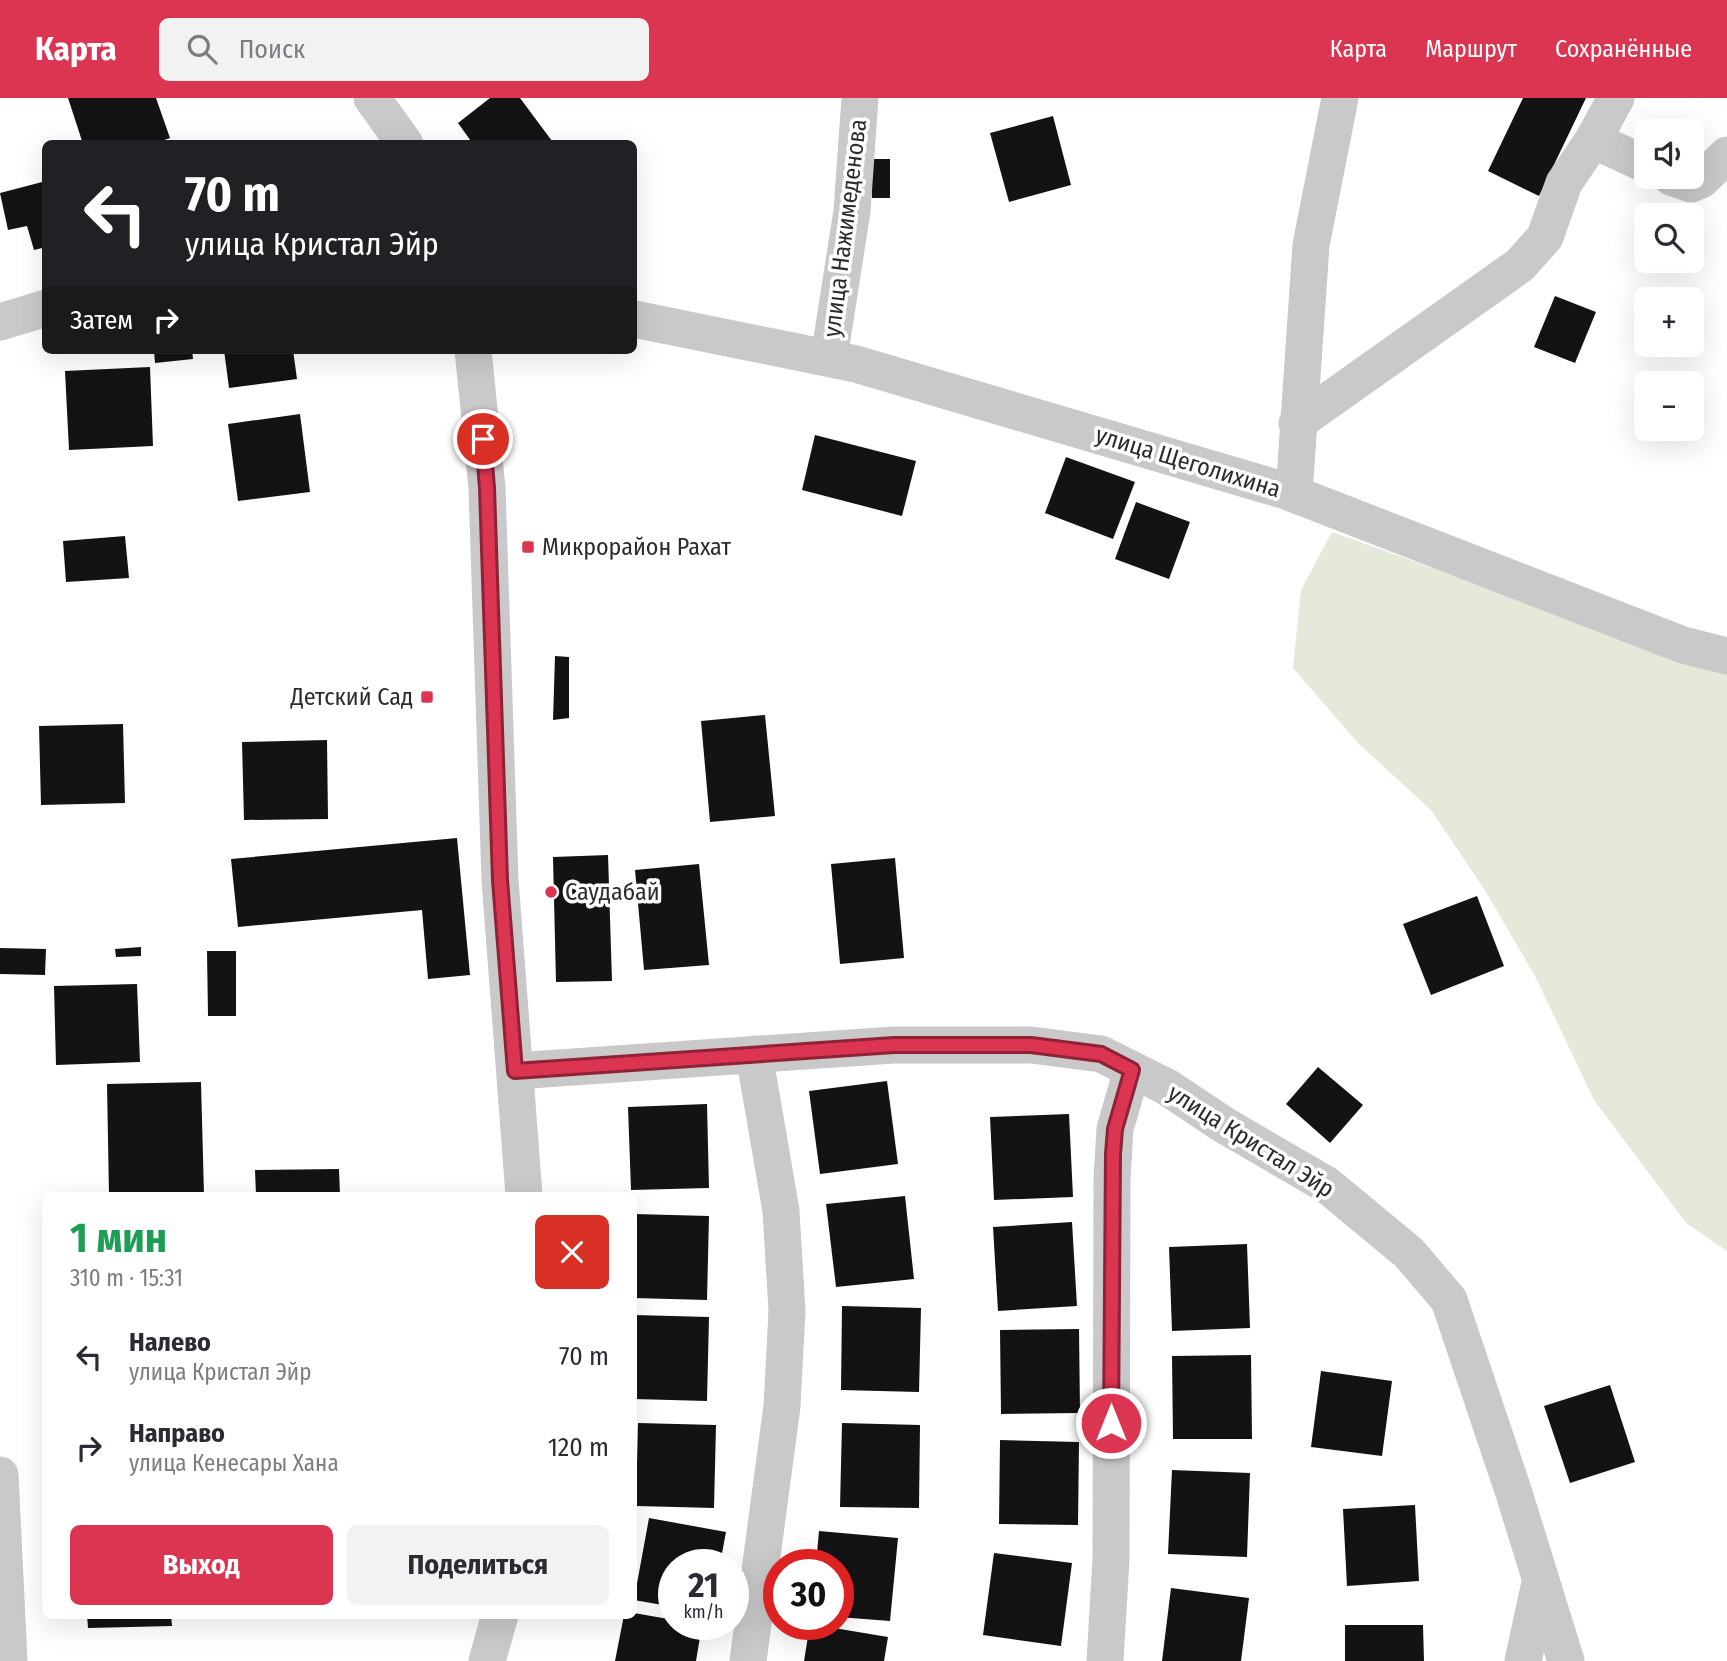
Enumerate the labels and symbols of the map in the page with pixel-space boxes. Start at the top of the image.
street label: улица Нажимеденова [818,117,872,339]
pin [453,409,513,469]
street label: улица Щеголихина [1092,421,1284,503]
place label: Микрорайон Рахат [542,533,731,561]
marker: Микрорайон Рахат [520,539,536,555]
place label: Детский Сад [289,683,413,711]
marker: Детский Сад [419,689,435,705]
place label: Саудабай [565,878,660,906]
marker: Саудабай [543,884,559,900]
street label: улица Кристал Эйр [1163,1079,1339,1203]
position arrow [1074,1386,1148,1460]
speed limit sign: 30 [763,1549,854,1640]

